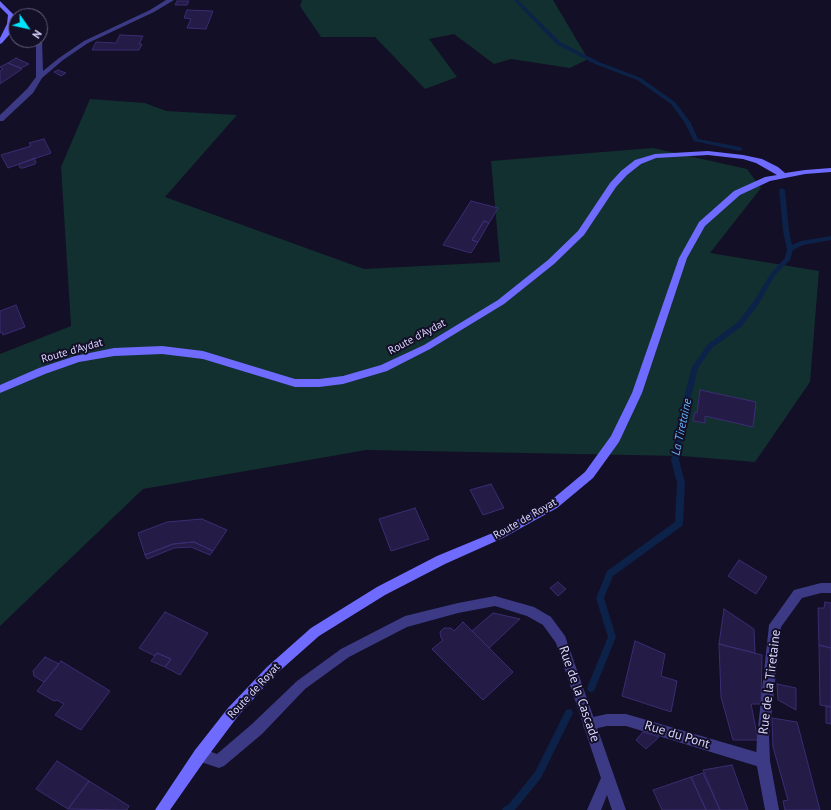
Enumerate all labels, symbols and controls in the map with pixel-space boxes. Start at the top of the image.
north arrow [8,8,48,48]
text: N [29,27,45,41]
street label: Route d'Aydat [386,316,448,358]
street label: Route d'Aydat [40,336,104,366]
water label: La Tiretaine [669,397,695,457]
street label: Route de Royat [491,496,559,542]
street label: Rue de la Tiretaine [756,629,784,735]
street label: Rue de la Cascade [555,644,603,744]
street label: Route de Royat [225,661,283,721]
street label: Rue du Pont [642,718,712,752]

